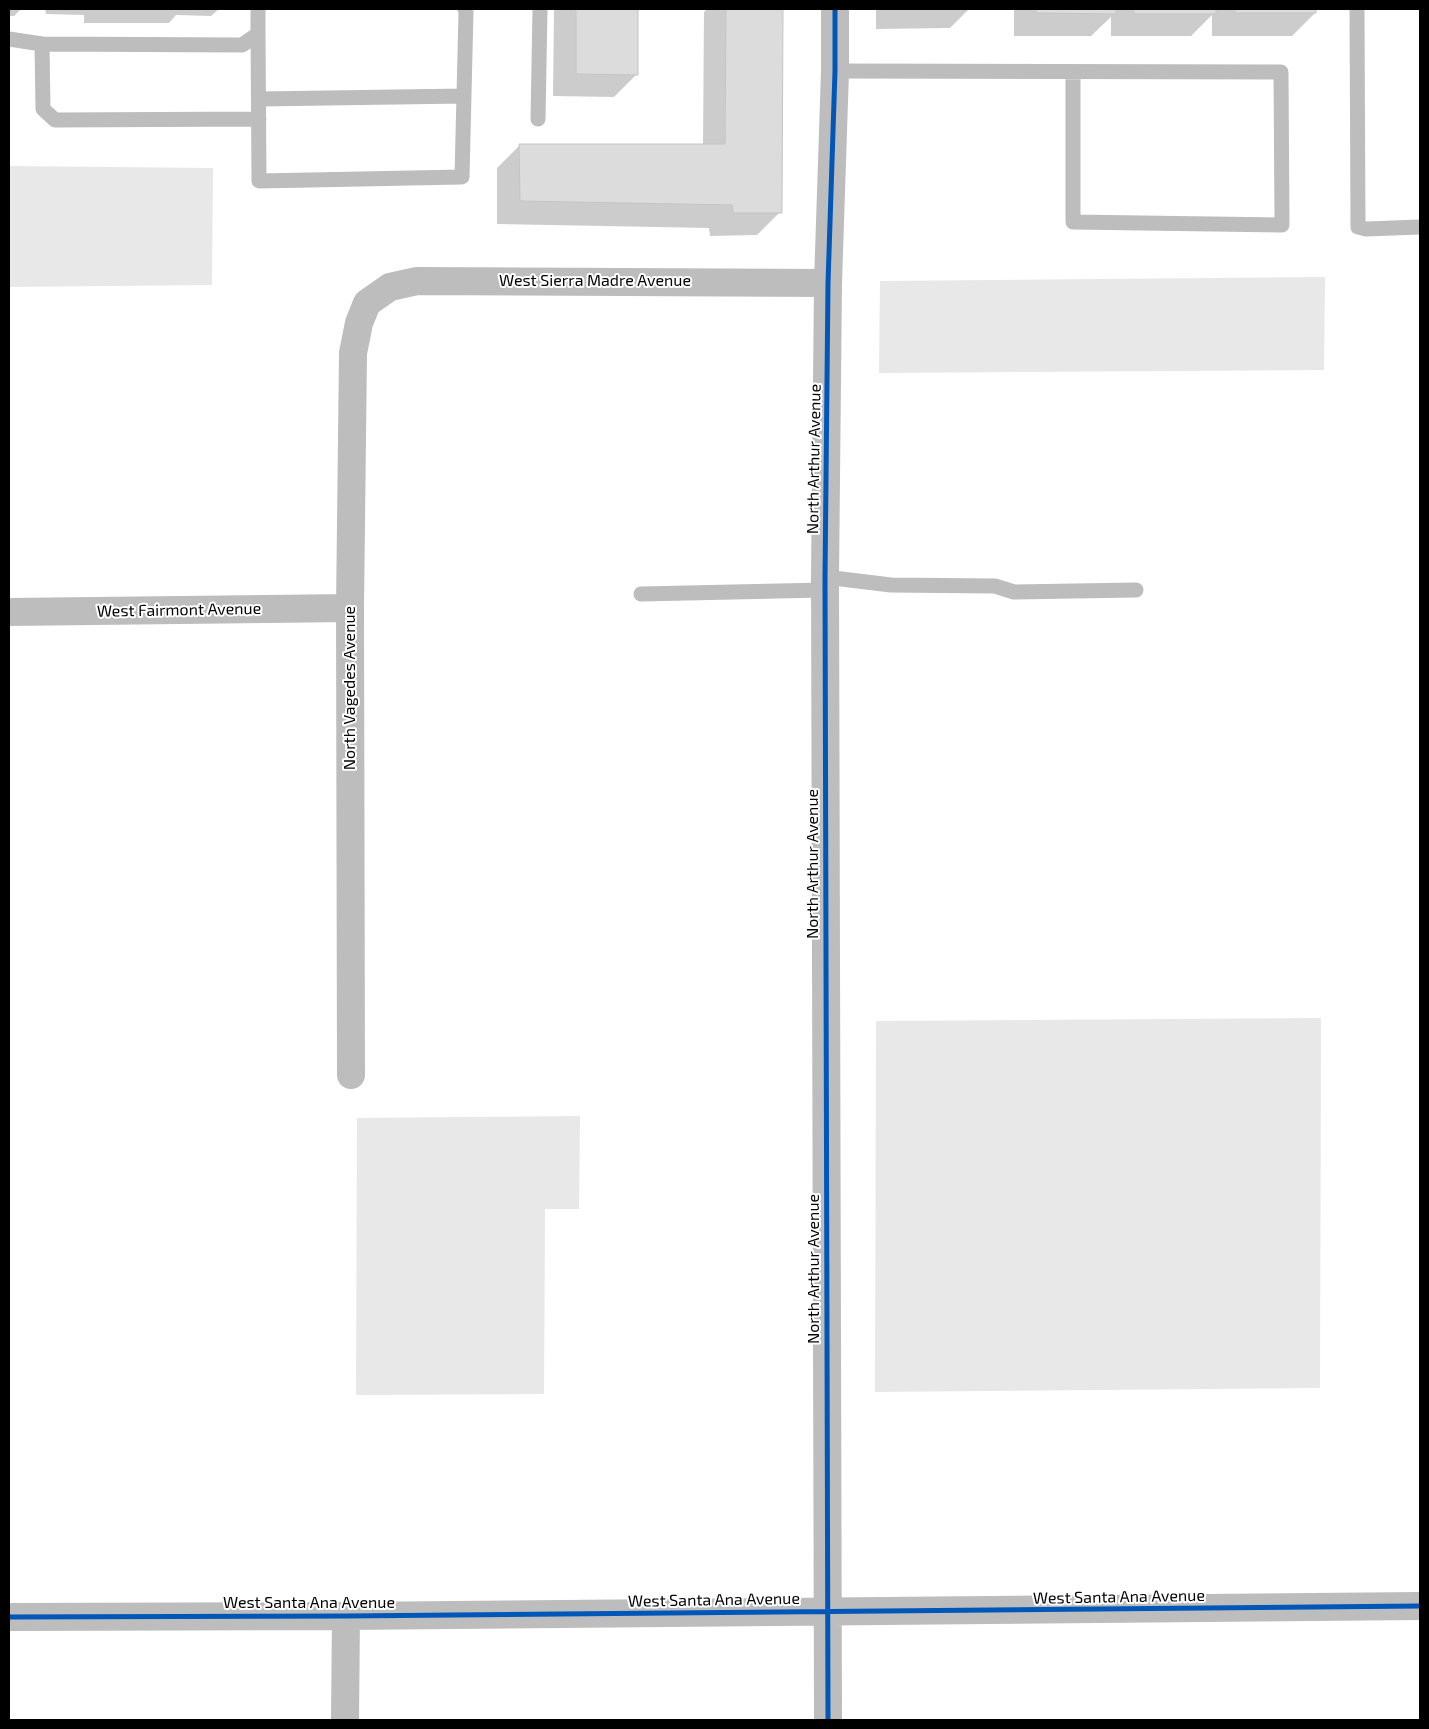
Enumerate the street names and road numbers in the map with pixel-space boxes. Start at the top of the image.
street label: West Sierra Madre Avenue [499,271,691,291]
street label: North Arthur Avenue [803,384,825,534]
street label: West Fairmont Avenue [97,599,261,621]
street label: North Vagedes Avenue [340,606,360,770]
street label: North Arthur Avenue [803,789,823,939]
street label: North Arthur Avenue [804,1194,824,1344]
street label: West Santa Ana Avenue [1033,1586,1205,1608]
street label: West Santa Ana Avenue [628,1589,800,1611]
street label: West Santa Ana Avenue [223,1593,395,1613]

